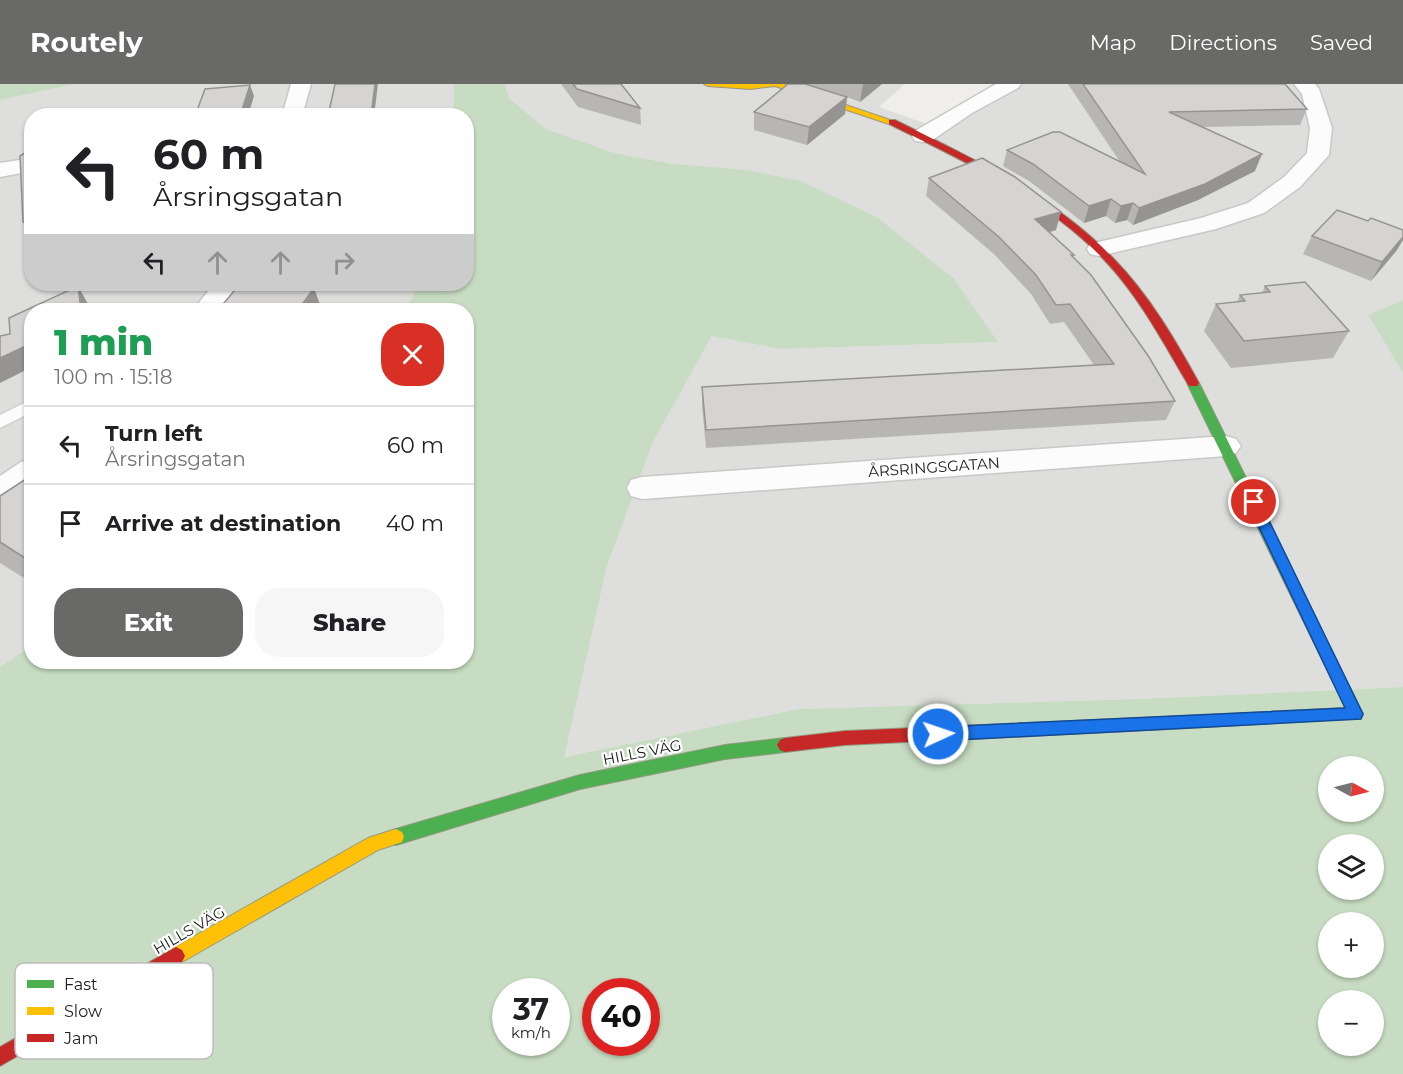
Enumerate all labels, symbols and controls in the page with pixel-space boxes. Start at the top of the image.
text: Routely [30,25,143,59]
text: Map [1090,30,1136,55]
text: Directions [1169,30,1277,55]
text: Saved [1310,30,1373,55]
text: 60 m [153,128,264,180]
icon: left [54,132,132,210]
text: Årsringsgatan [153,180,343,213]
icon: left [138,246,171,279]
icon: ahead [201,246,234,279]
icon: ahead [264,246,297,279]
icon: right [327,246,360,279]
text: 1 min [54,320,153,364]
button: close [381,323,444,386]
text: 100 m · 15:18 [54,365,172,389]
text: Turn left [105,420,203,447]
icon: left [54,429,87,462]
text: 60 m [387,432,444,459]
text: Årsringsgatan [105,447,246,471]
street label: ÅRSRINGSGATAN [867,453,1001,481]
pin [1228,476,1279,527]
icon: arrive [1237,485,1270,518]
icon: arrive [54,507,87,540]
text: Arrive at destination [105,510,341,537]
text: 40 m [386,510,444,537]
button: Exit [54,588,243,657]
button: Share [255,588,444,657]
position arrow [906,702,970,766]
street label: HILLS VÄG [601,735,683,769]
north arrow [1318,756,1384,822]
map controls [1318,756,1384,1056]
button: layers [1318,834,1384,900]
street label: HILLS VÄG [150,902,228,958]
button: + [1318,912,1384,978]
legend [15,963,213,1059]
text: Fast [64,975,98,994]
speed limit sign: 40 [582,978,660,1056]
button: − [1318,990,1384,1056]
text: 37 [513,991,549,1028]
text: Slow [64,1002,102,1021]
text: km/h [511,1023,551,1042]
text: Jam [63,1029,98,1048]

